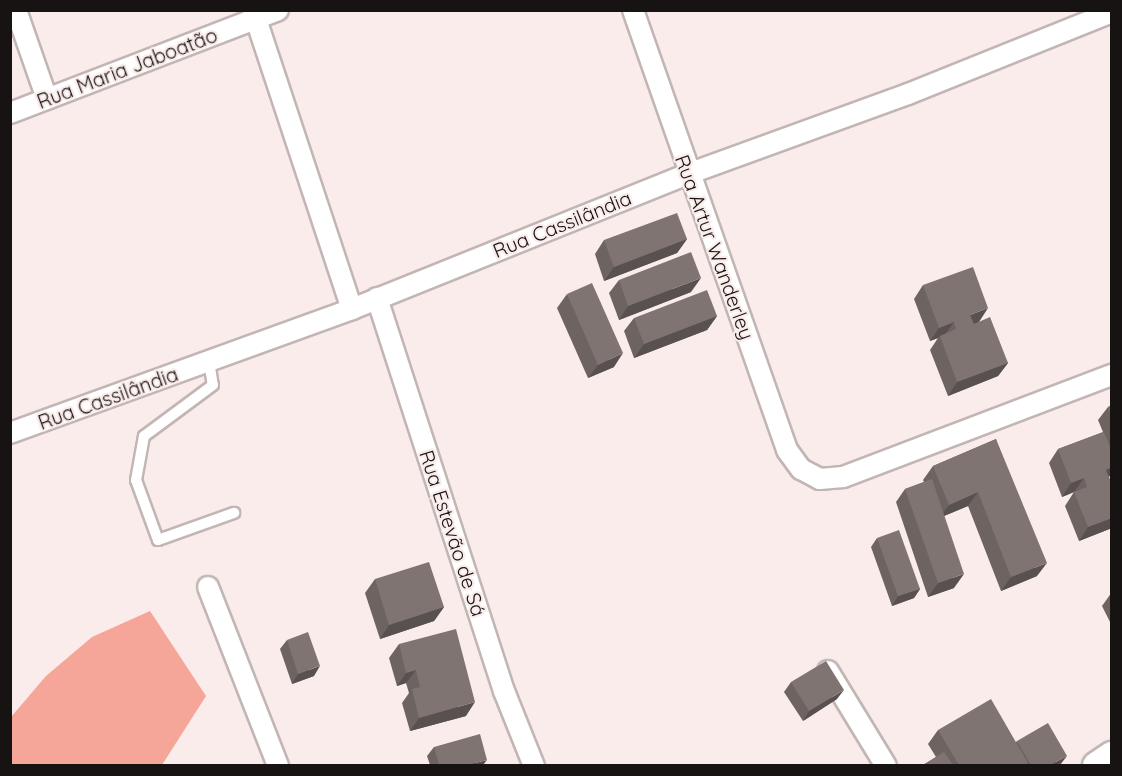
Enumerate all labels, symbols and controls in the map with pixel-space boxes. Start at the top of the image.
street label: Rua Maria Jaboatão [33,23,221,113]
street label: Rua Artur Wanderley [670,151,760,343]
street label: Rua Cassilândia [489,185,635,263]
street label: Rua Cassilândia [35,362,181,434]
street label: Rua Estevão de Sá [415,447,491,619]

